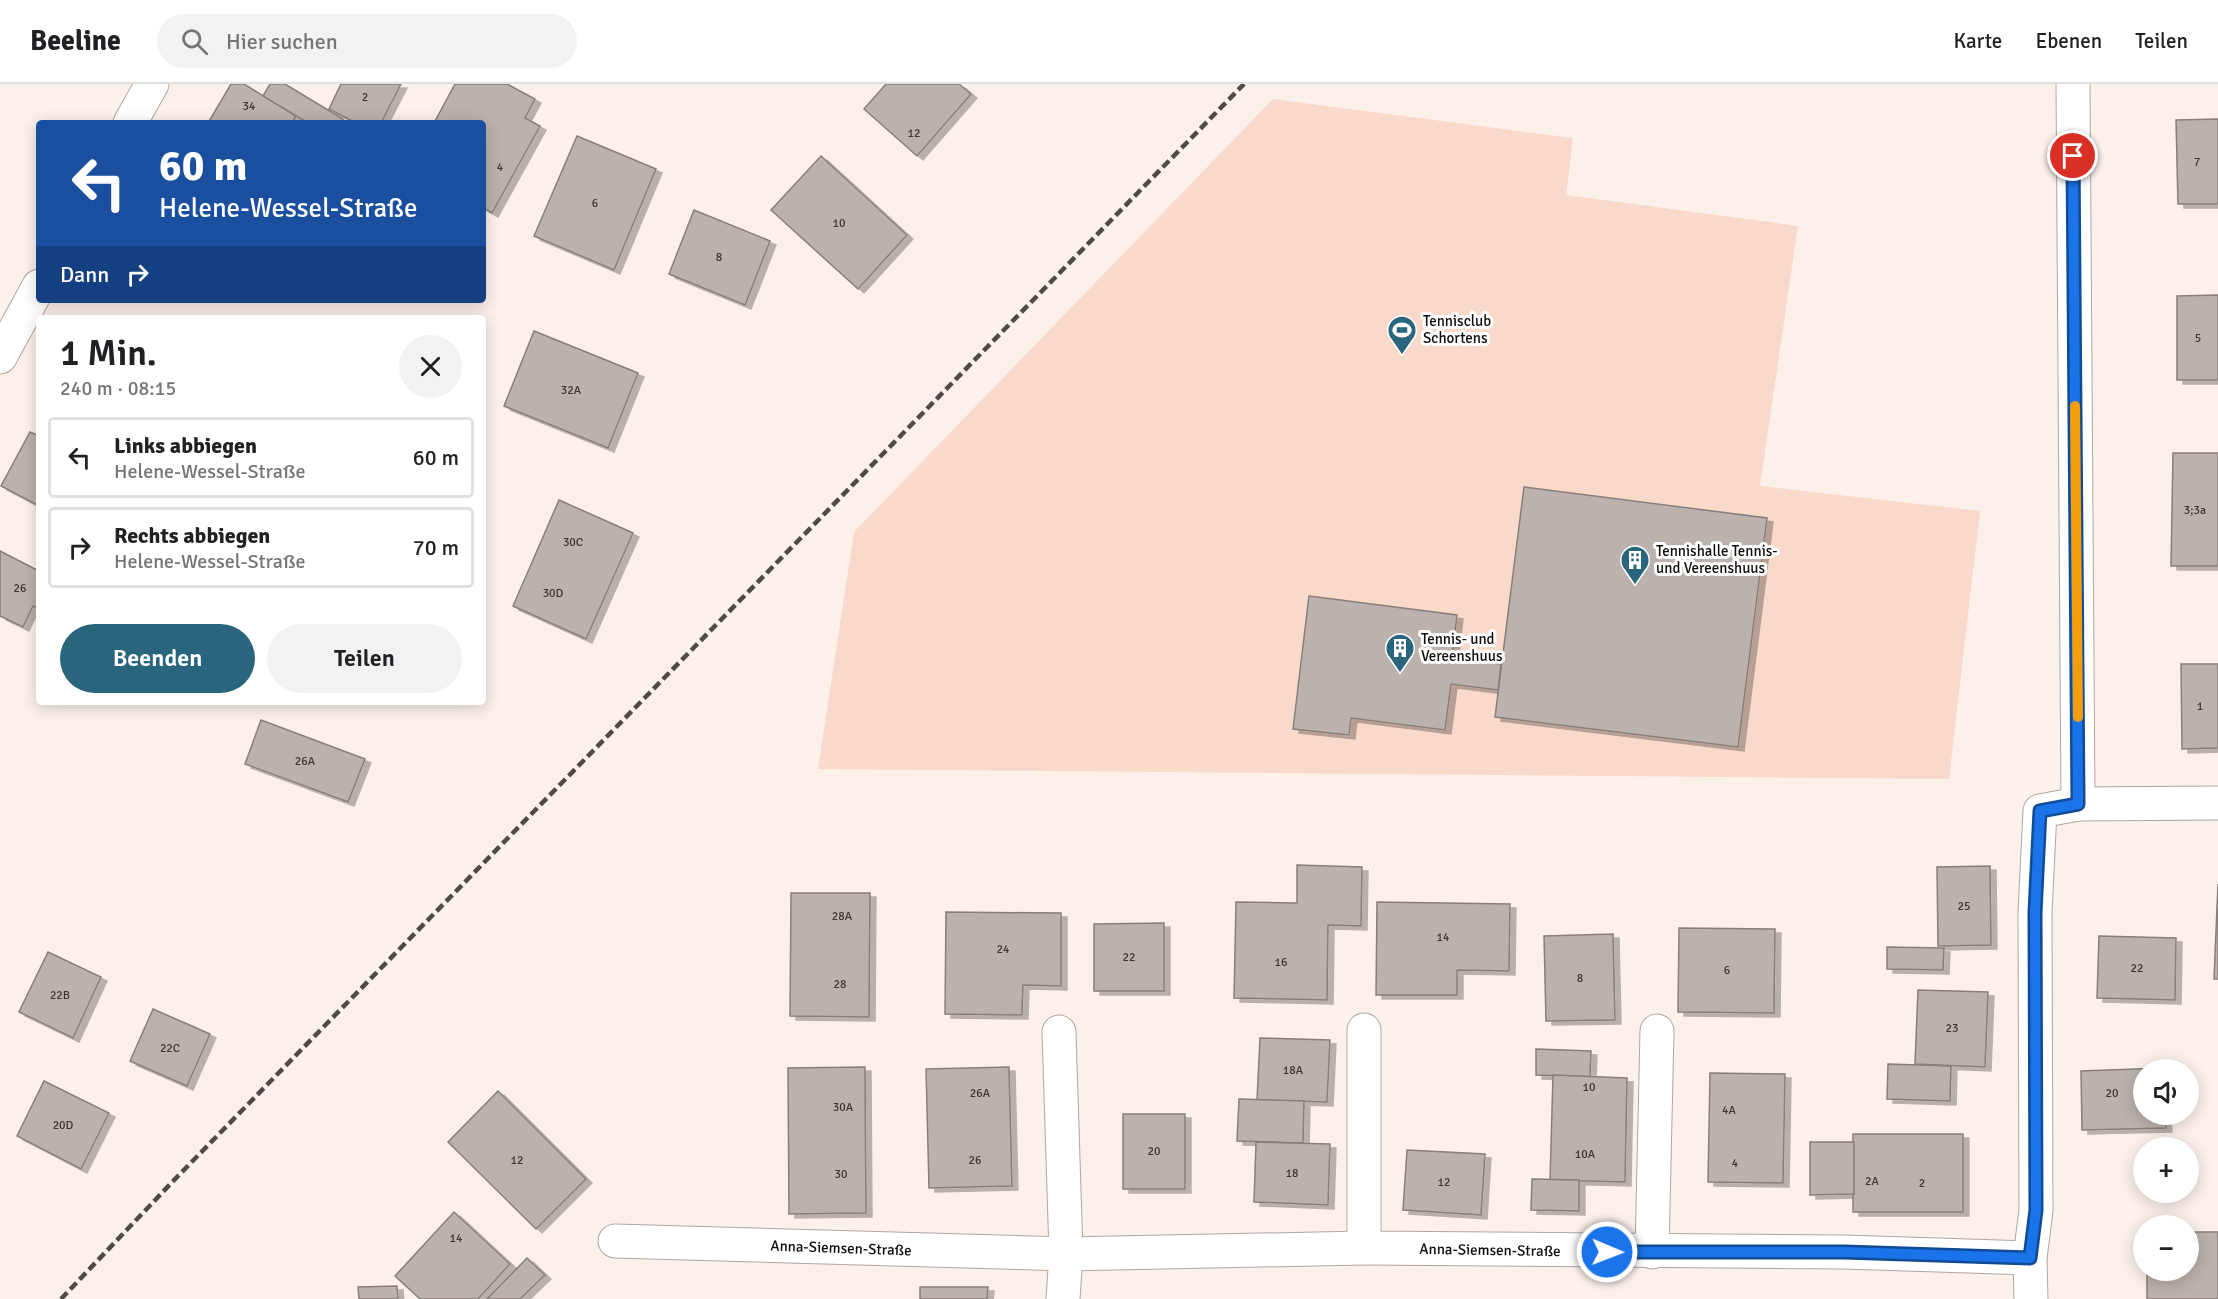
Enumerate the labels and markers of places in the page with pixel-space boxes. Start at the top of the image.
pin [2047,130,2098,181]
place label: Tennisclub Schortens [1423,312,1491,347]
sports icon: Tennisclub Schortens [1386,314,1418,356]
place label: Tennishalle Tennis- und Vereenshuus [1656,542,1778,577]
building icon: Tennishalle Tennis- und Vereenshuus [1619,544,1651,586]
place label: Tennis- und Vereenshuus [1421,630,1503,665]
building icon: Tennis- und Vereenshuus [1384,632,1416,674]

